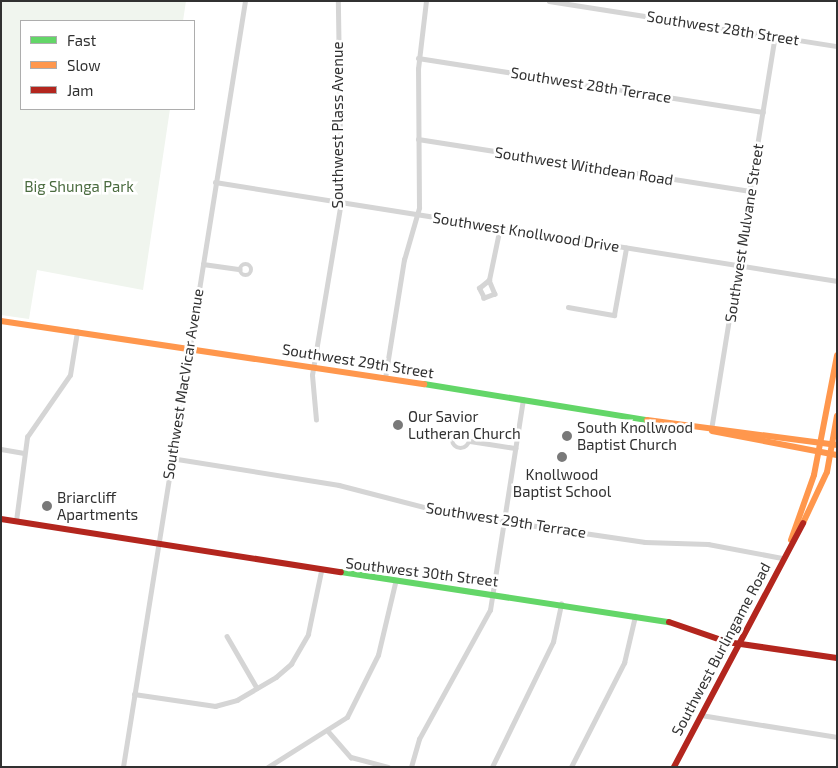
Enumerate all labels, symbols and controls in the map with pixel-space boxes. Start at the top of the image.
street label: Southwest 28th Street [646,7,800,49]
legend [20,20,195,110]
text: Fast [67,31,96,49]
street label: Southwest Plass Avenue [329,41,347,209]
text: Slow [67,56,101,74]
street label: Southwest 28th Terrace [509,63,673,107]
text: Jam [67,81,93,99]
street label: Southwest Mulvane Street [721,142,767,324]
street label: Southwest Withdean Road [493,143,675,189]
park label: Big Shunga Park [24,178,134,196]
street label: Southwest Knollwood Drive [431,208,621,256]
street label: Southwest MacVicar Avenue [159,287,207,481]
street label: Southwest 29th Street [281,340,435,382]
place label: Our Savior Lutheran Church [408,407,521,442]
place label: South Knollwood Baptist Church [577,418,693,453]
marker: Our Savior Lutheran Church [392,419,404,431]
marker: South Knollwood Baptist Church [561,430,573,442]
marker: Knollwood Baptist School [556,451,568,463]
place label: Knollwood Baptist School [513,465,611,500]
place label: Briarcliff Apartments [57,488,138,523]
street label: Southwest 29th Terrace [424,498,588,542]
marker: Briarcliff Apartments [41,500,53,512]
street label: Southwest 30th Street [345,554,499,590]
street label: Southwest Burlingame Road [668,559,774,739]

